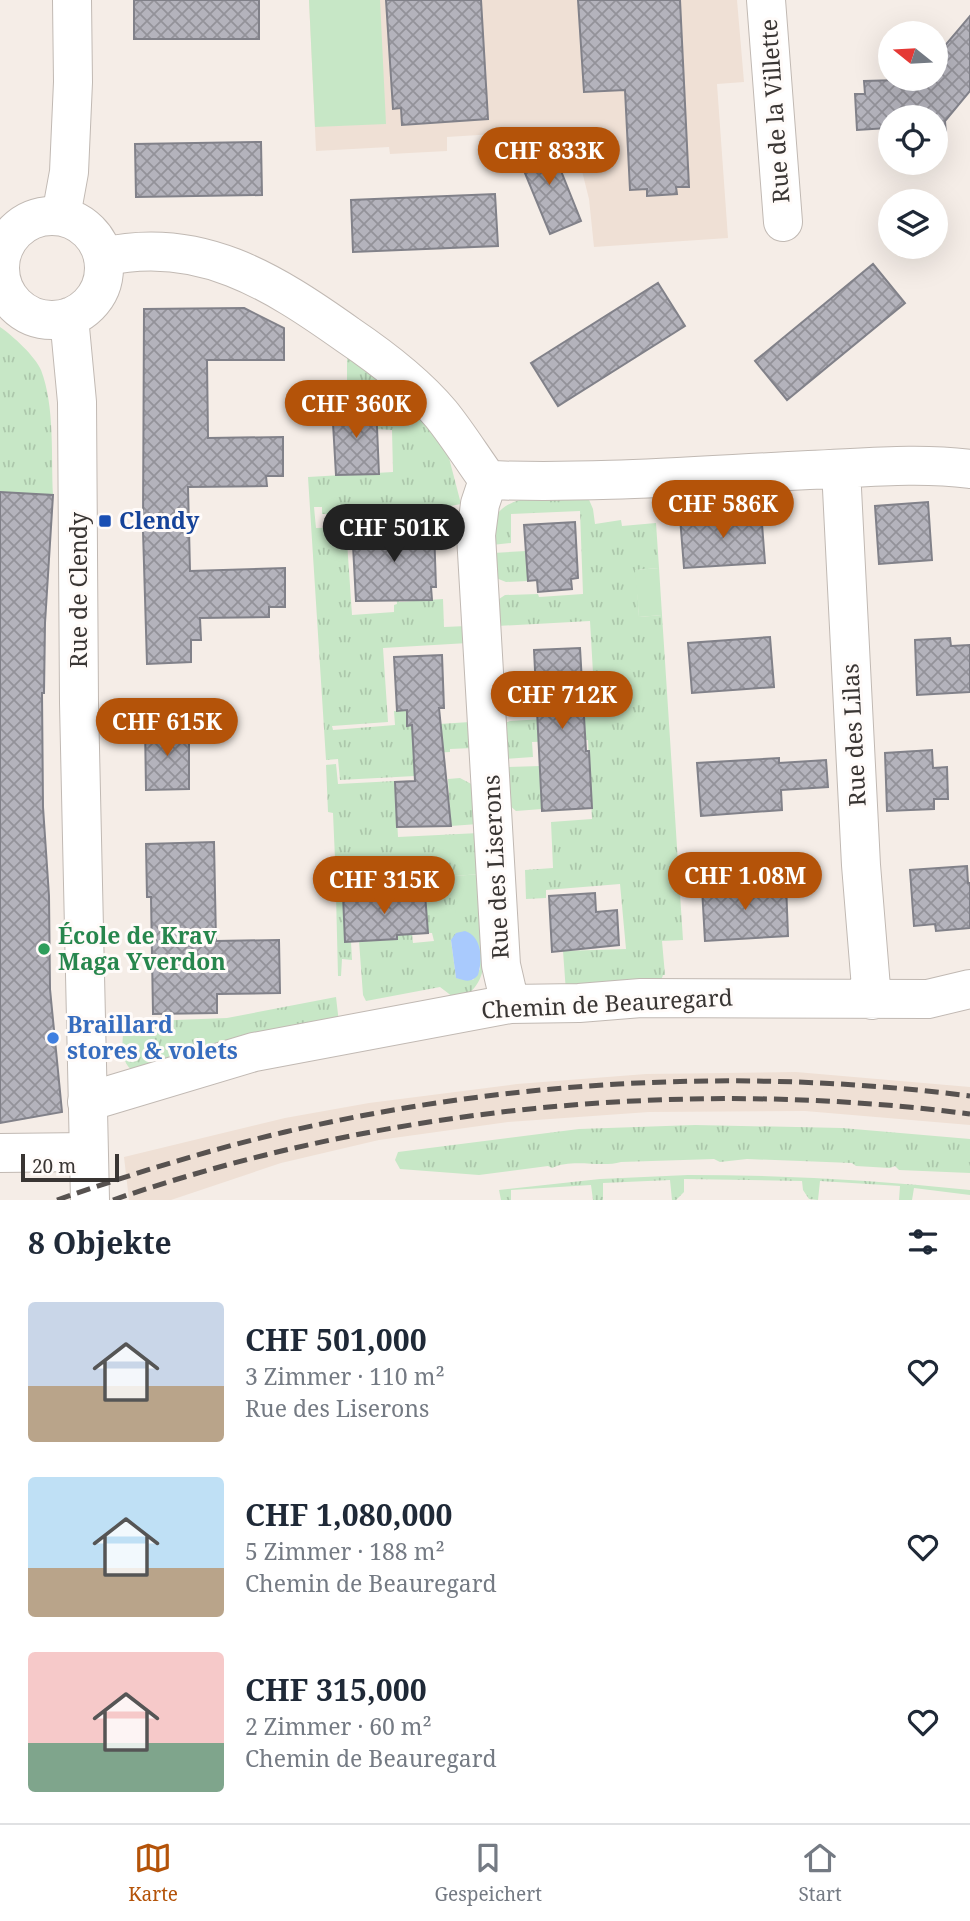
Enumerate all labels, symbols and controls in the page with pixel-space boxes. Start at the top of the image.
street label: Rue de la Villette [752,18,796,204]
north arrow [878,21,948,91]
map controls [878,21,948,259]
button: locate [878,105,948,175]
pin: CHF 833K [477,128,621,187]
text: CHF 833K [494,134,604,166]
button: layers [878,189,948,259]
pin: CHF 360K [284,380,428,440]
text: CHF 360K [301,387,411,419]
pin: CHF 586K [651,480,795,540]
text: CHF 586K [668,487,778,519]
place label: Clendy [119,504,200,536]
pin: CHF 501K [322,504,466,564]
text: CHF 501K [339,511,449,543]
street label: Rue de Clendy [62,512,94,668]
marker: Clendy [97,513,113,529]
street label: Rue des Lilas [833,663,873,807]
pin: CHF 712K [490,672,634,731]
text: CHF 712K [507,678,617,710]
pin: CHF 615K [95,698,239,758]
text: CHF 615K [112,705,222,737]
street label: Rue des Liserons [474,774,516,960]
pin: CHF 1.08M [665,852,825,912]
pin: CHF 315K [312,856,456,916]
text: CHF 1.08M [684,859,806,891]
text: CHF 315K [329,863,439,895]
place label: École de Krav Maga Yverdon [58,919,226,977]
marker: École de Krav Maga Yverdon [36,941,52,957]
street label: Chemin de Beauregard [480,980,733,1026]
place label: Braillard stores & volets [67,1008,238,1066]
marker: Braillard stores & volets [45,1030,61,1046]
scale bar [21,1151,119,1183]
text: 20 m [32,1153,76,1179]
text: 8 Objekte [28,1222,172,1263]
icon: filters [904,1223,942,1261]
text: CHF 501,000 [245,1319,427,1360]
icon: home [84,1330,168,1414]
icon: heart [904,1353,942,1391]
text: 3 Zimmer · 110 m² [245,1360,445,1392]
text: Rue des Liserons [245,1392,429,1424]
text: CHF 1,080,000 [245,1494,452,1535]
icon: home [84,1505,168,1589]
icon: heart [904,1528,942,1566]
text: 5 Zimmer · 188 m² [245,1535,445,1567]
text: Chemin de Beauregard [245,1567,497,1599]
text: CHF 315,000 [245,1669,427,1710]
icon: home [84,1680,168,1764]
icon: heart [904,1703,942,1741]
text: 2 Zimmer · 60 m² [245,1710,432,1742]
text: Chemin de Beauregard [245,1742,497,1774]
tab: Karte [128,1839,178,1907]
tab: Gespeichert [434,1839,542,1907]
tab: Start [798,1839,842,1907]

